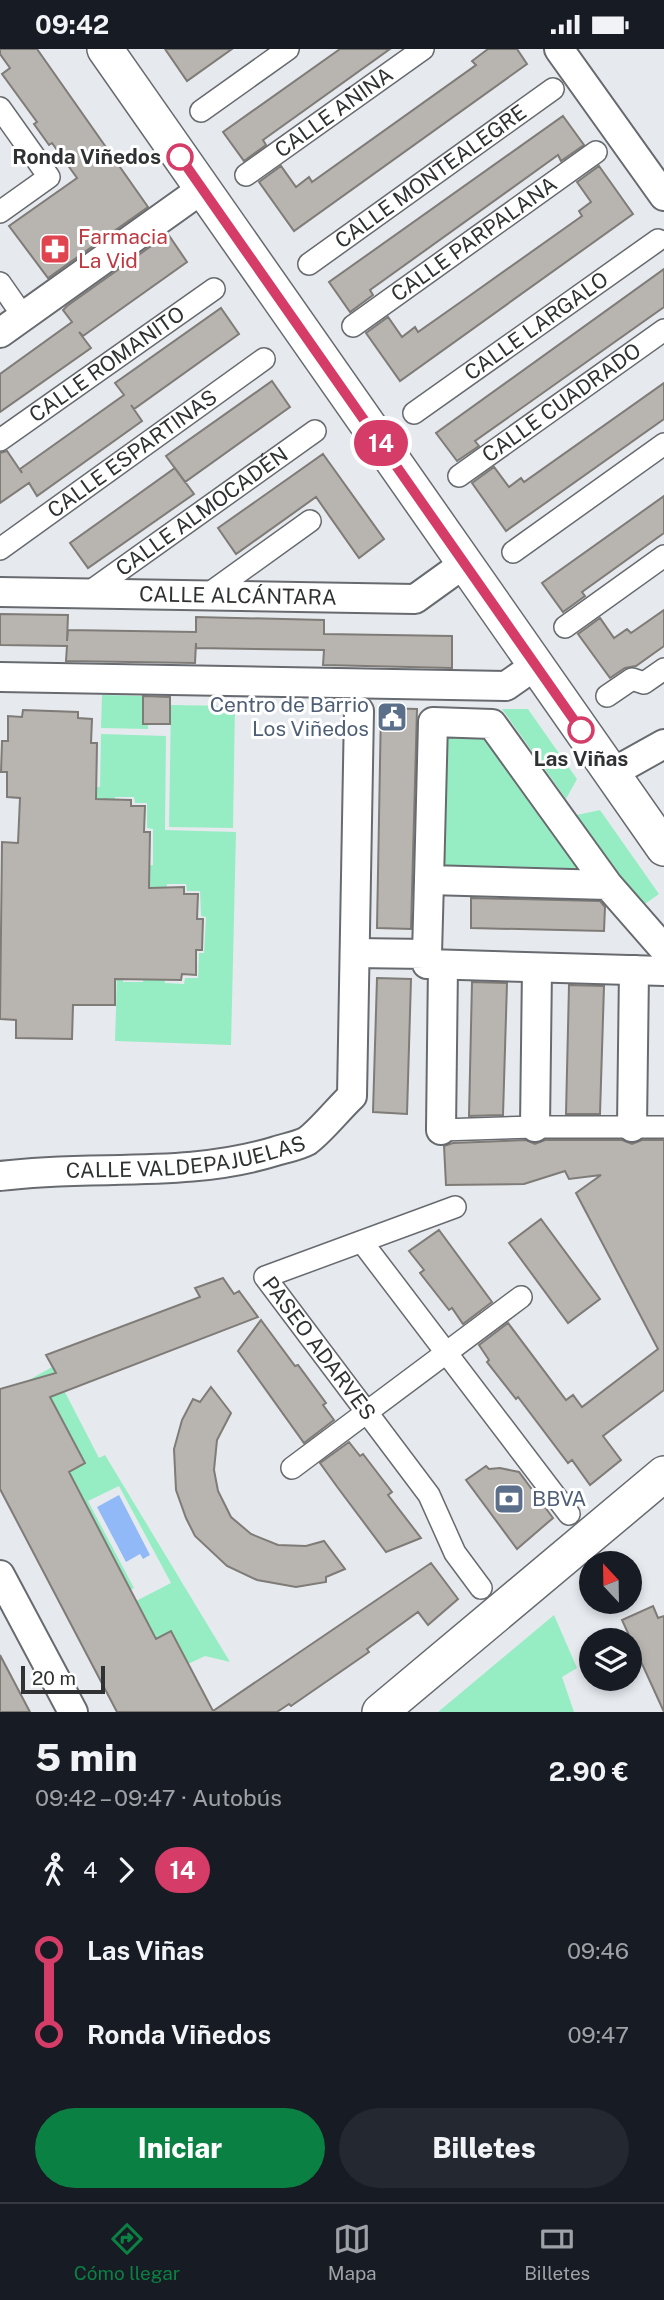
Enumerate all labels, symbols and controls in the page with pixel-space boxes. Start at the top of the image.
text: 09:42 [35,9,109,40]
street label: CALLE AÑINA [270,61,398,162]
street label: CALLE MONTEALEGRE [330,99,531,253]
place label: Ronda Viñedos [12,144,161,169]
marker: Ronda Viñedos [167,144,193,170]
street label: CALLE PARPALANA [386,171,562,307]
place label: Farmacia La Vid [78,224,168,273]
pharmacy icon: Farmacia La Vid [38,232,72,266]
street label: CALLE LARGALO [459,266,613,385]
street label: CALLE ROMANITO [24,301,189,427]
street label: CALLE CUADRADO [477,338,645,467]
street label: CALLE ESPARTINAS [42,384,222,523]
line badge: 14 [350,420,412,466]
text: 14 [368,429,394,457]
street label: CALLE ALMOCADÉN [111,441,292,581]
street label: CALLE ALCÁNTARA [139,581,337,610]
place label: Centro de Barrio Los Viñedos [210,692,369,741]
public building icon: Centro de Barrio Los Viñedos [375,700,409,734]
marker: Las Viñas [568,717,594,743]
place label: Las Viñas [534,746,628,771]
street label: CALLE VALDEPAJUELAS [65,1130,309,1183]
street label: PASEO ADARVES [257,1272,381,1425]
bank icon: BBVA [492,1482,526,1516]
place label: BBVA [532,1486,587,1511]
north arrow [579,1551,642,1613]
map controls [579,1551,642,1691]
button: layers [579,1628,642,1691]
scale bar [21,1663,105,1695]
text: 20 m [32,1667,76,1689]
text: 5 min [35,1735,137,1780]
text: 2.90 € [549,1756,629,1787]
text: 09:42 – 09:47 · Autobús [35,1784,282,1811]
icon: walk [35,1851,73,1889]
icon: forward [107,1851,145,1889]
text: 4 [83,1856,97,1883]
text: 14 [169,1856,196,1884]
text: Las Viñas [87,1935,204,1966]
text: 09:46 [567,1937,629,1964]
text: Ronda Viñedos [87,2019,271,2050]
text: 09:47 [567,2021,629,2048]
button: Iniciar [35,2108,325,2188]
button: Billetes [339,2108,629,2188]
tab: Cómo llegar [74,2220,180,2284]
tab: Mapa [328,2220,377,2284]
tab: Billetes [524,2220,590,2284]

